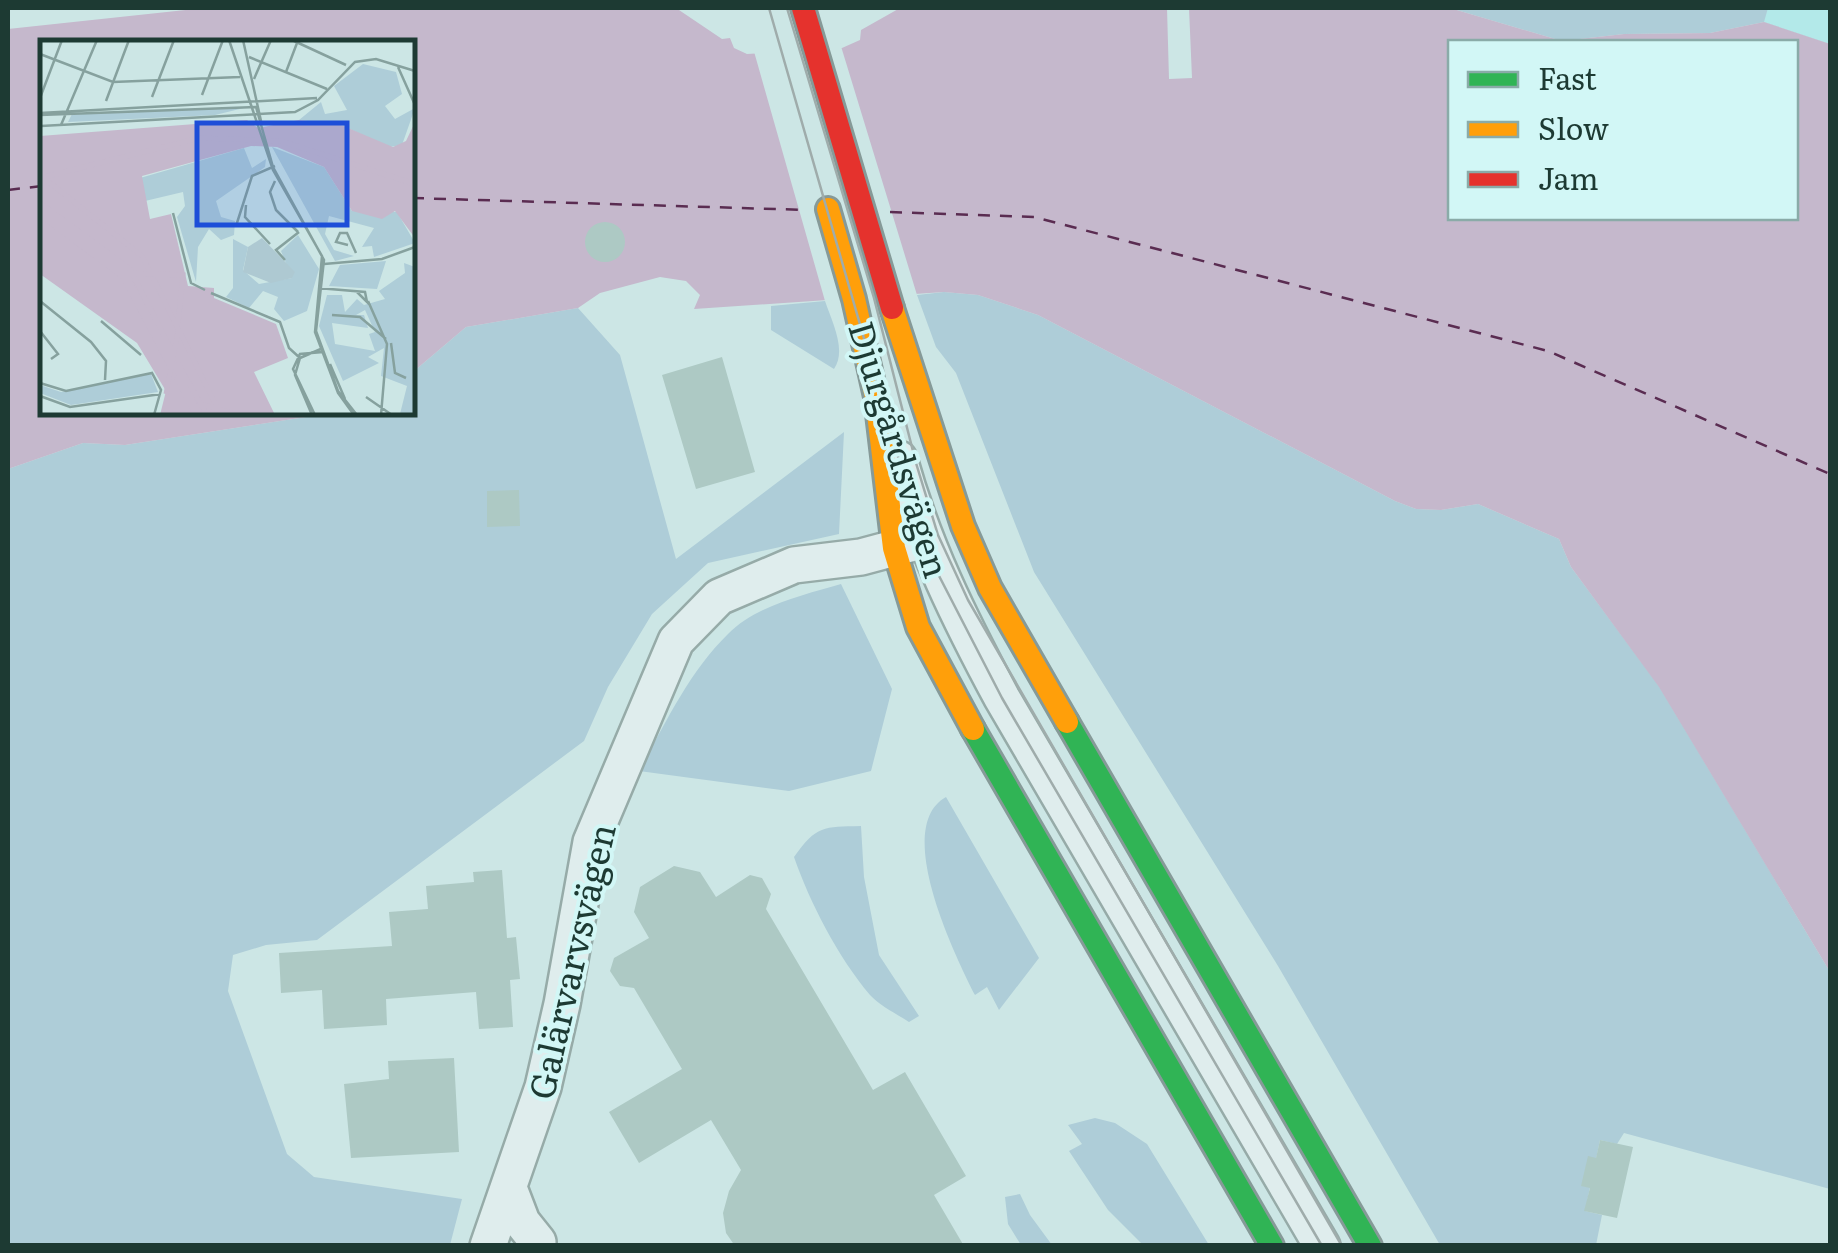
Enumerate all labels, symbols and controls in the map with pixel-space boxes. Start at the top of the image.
inset map [40,40,415,415]
legend [1448,40,1798,220]
text: Fast [1538,55,1597,99]
text: Slow [1538,105,1609,149]
text: Jam [1538,155,1598,199]
street label: Djurgårdsvägen [837,314,965,584]
street label: Galärvarvsvägen [513,818,627,1104]

